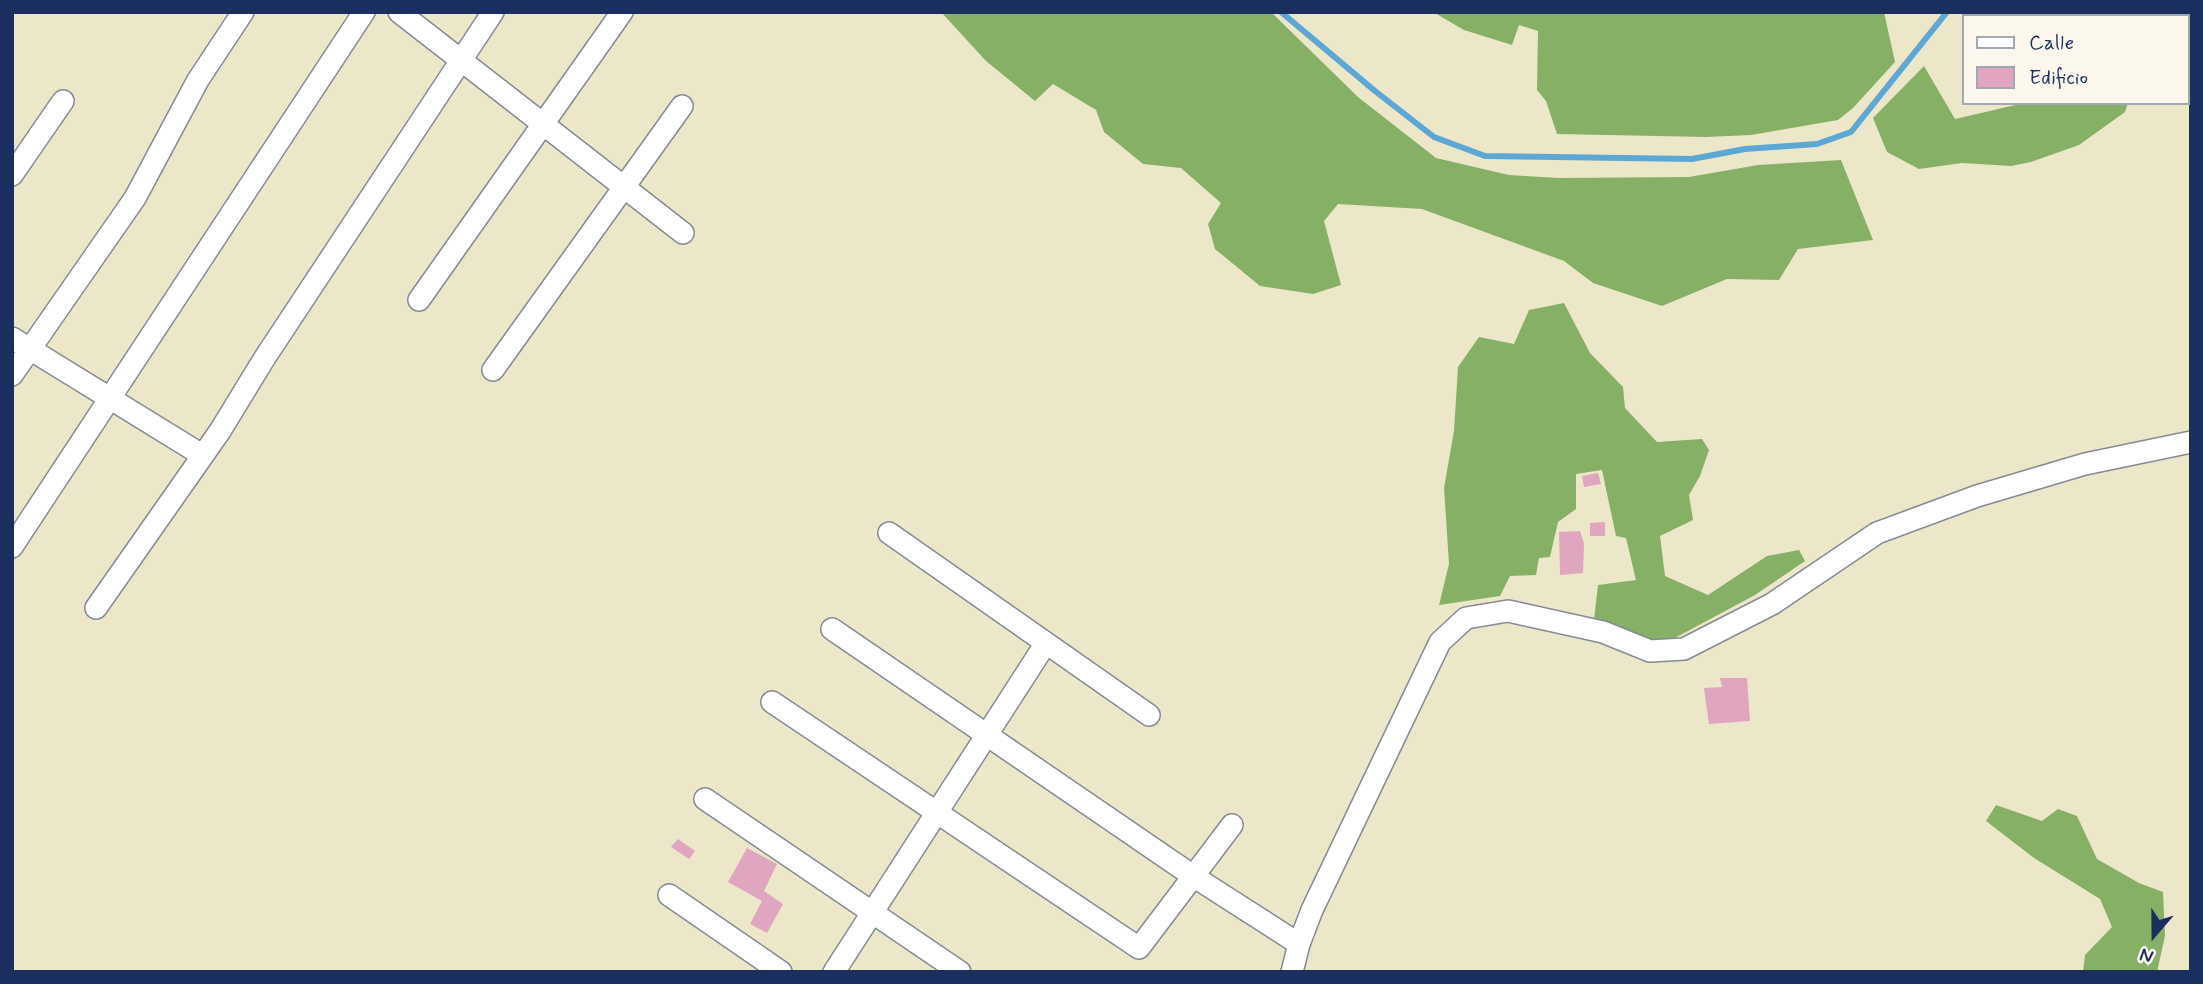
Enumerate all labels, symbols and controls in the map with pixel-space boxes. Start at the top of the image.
legend [1962,14,2189,105]
text: Calle [2029,29,2074,57]
text: Edificio [2029,64,2088,92]
north arrow [2119,900,2189,970]
text: N [2136,941,2157,969]

